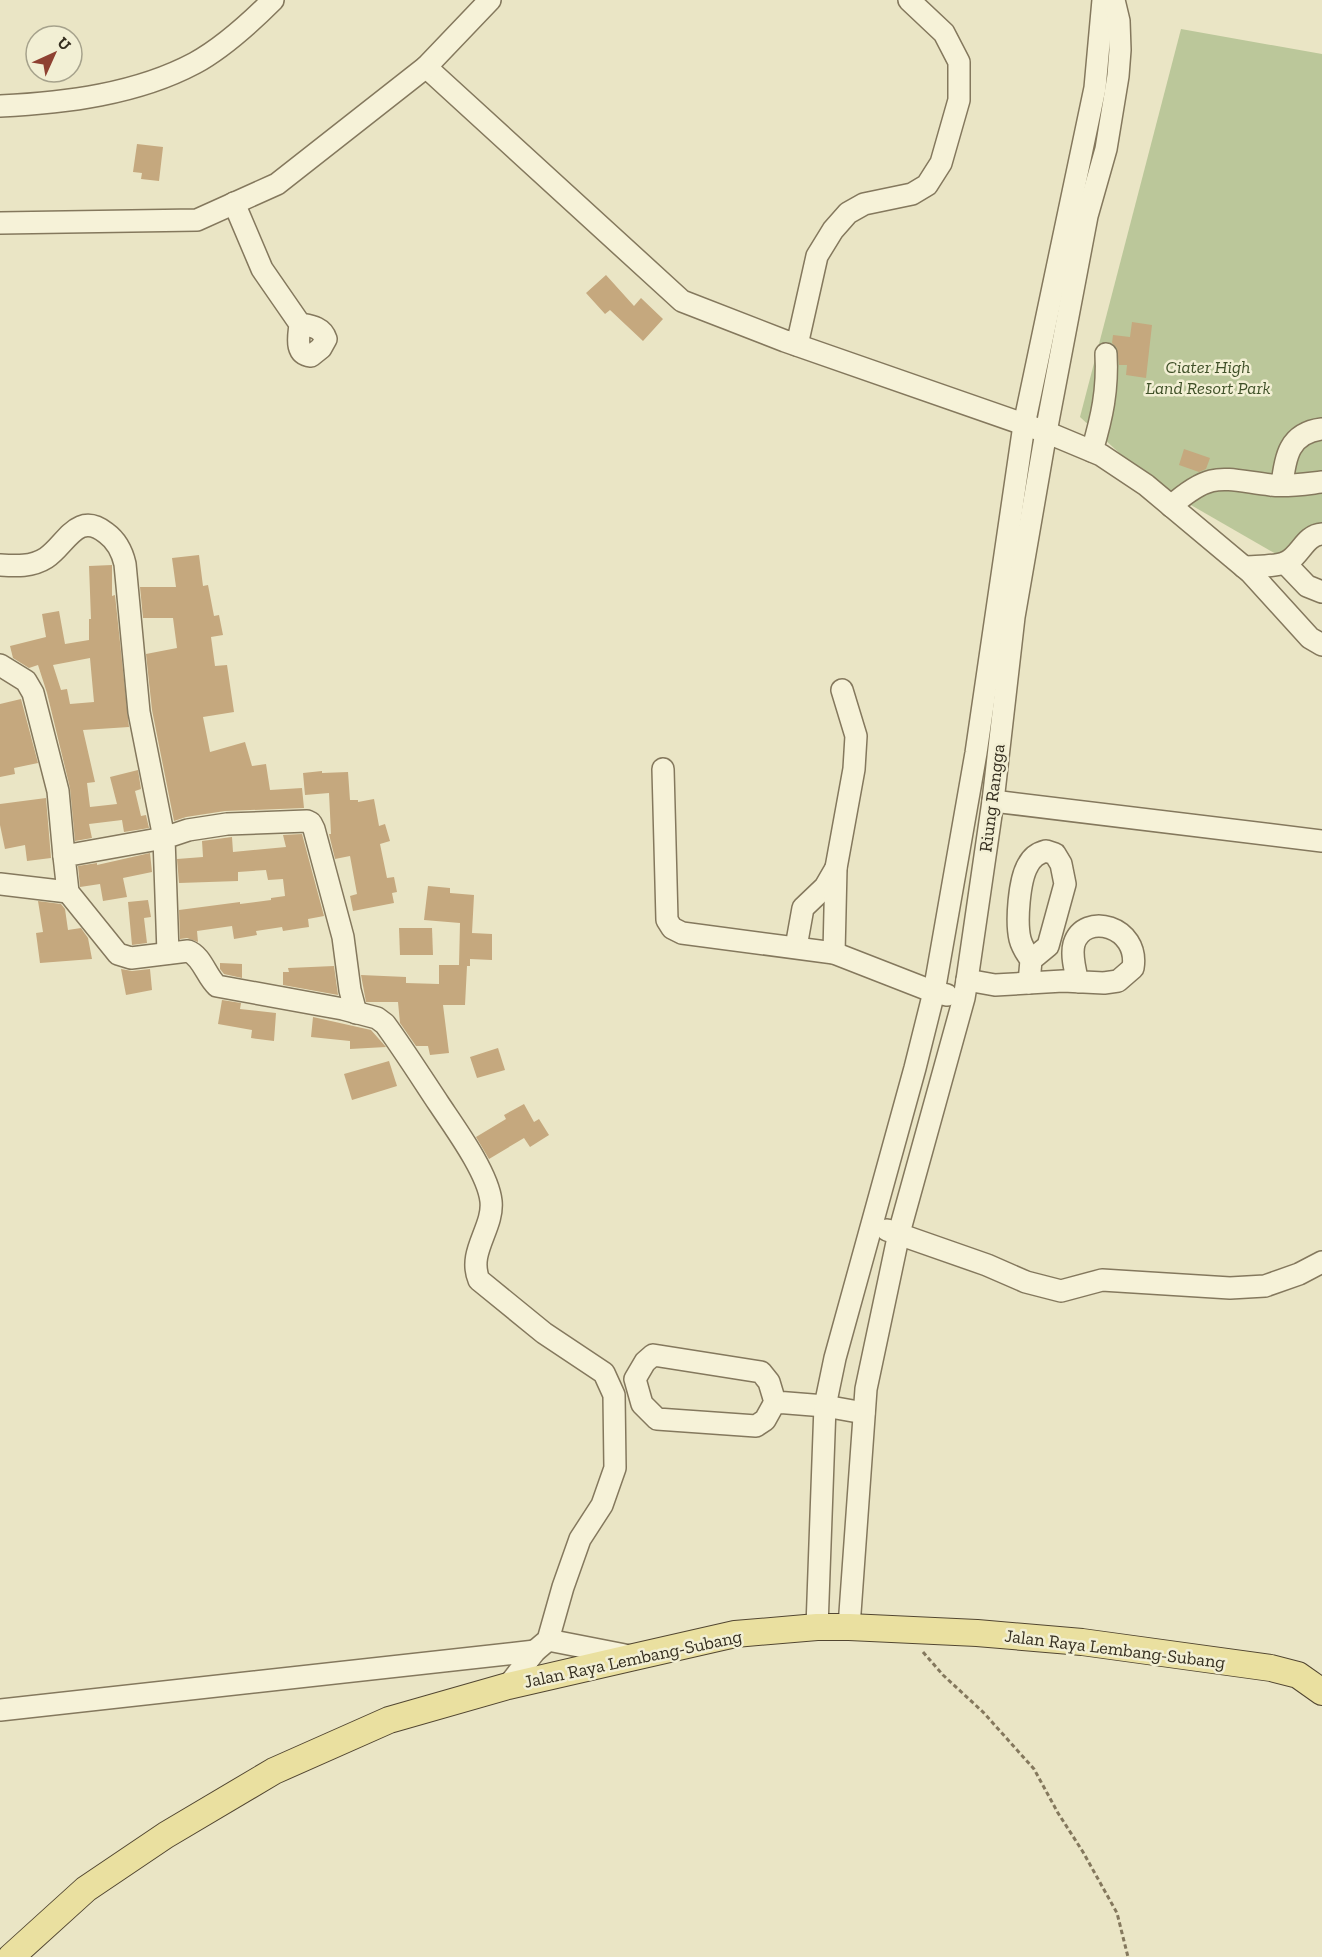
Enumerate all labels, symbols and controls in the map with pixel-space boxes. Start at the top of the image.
north arrow [24,24,84,84]
text: U [53,33,75,55]
park label: Ciater High Land Resort Park [1145,356,1271,399]
street label: Riung Rangga [974,742,1010,853]
street label: Jalan Raya Lembang-Subang [522,1625,744,1693]
street label: Jalan Raya Lembang-Subang [1003,1625,1227,1673]

